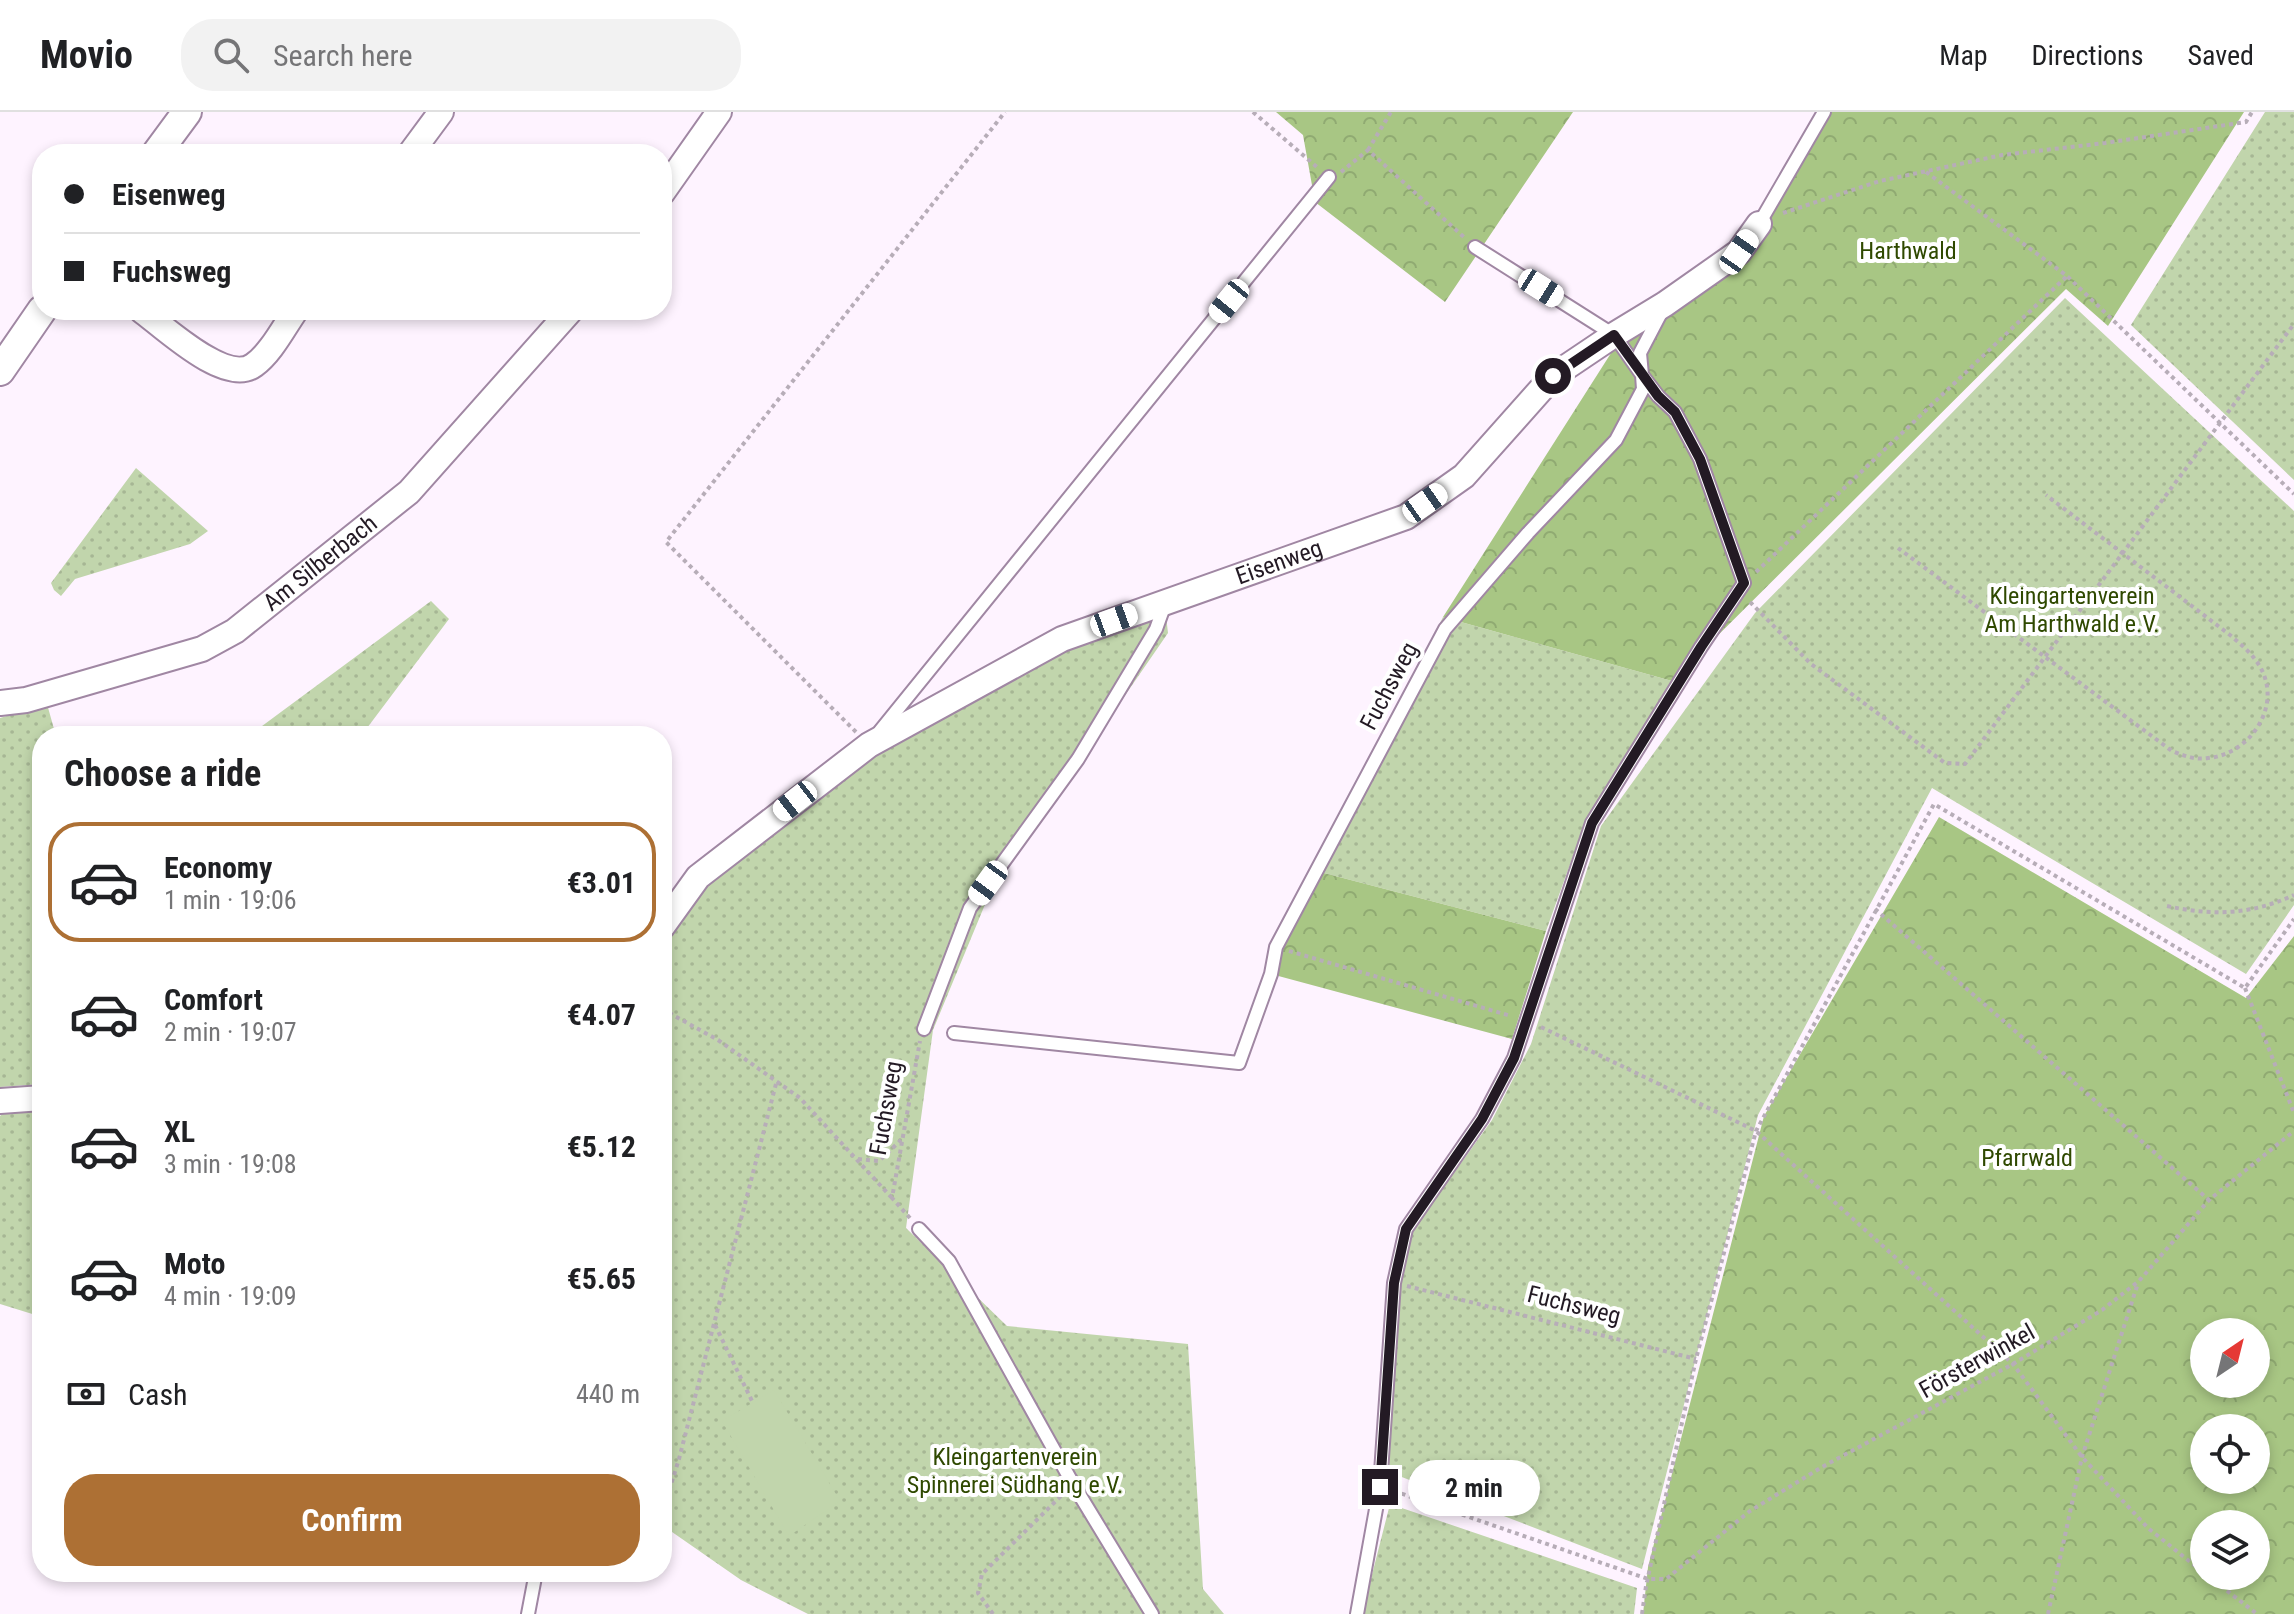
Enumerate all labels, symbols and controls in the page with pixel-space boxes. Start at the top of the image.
search box [181,19,741,91]
text: Movio [40,33,133,77]
icon: search [209,33,253,77]
text: Search here [273,38,413,73]
text: Map [1939,39,1988,72]
text: Directions [2032,39,2143,72]
text: Saved [2187,39,2254,72]
text: Eisenweg [112,177,225,212]
car [1715,225,1763,279]
park label: Harthwald [1859,237,1957,265]
text: Fuchsweg [112,254,231,289]
car [1514,265,1568,311]
car [1205,275,1253,327]
route start [1535,358,1571,394]
car [1398,479,1452,527]
street label: Am Silberbach [258,509,383,617]
street label: Eisenweg [1232,534,1326,590]
park label: Kleingartenverein Am Harthwald e.V. [1984,582,2160,638]
car [1087,601,1141,639]
street label: Fuchsweg [1354,637,1424,735]
text: Choose a ride [64,753,261,795]
car [769,777,821,825]
icon: car [68,846,140,918]
text: Economy [164,850,272,885]
car [964,857,1012,909]
text: €3.01 [567,865,636,900]
text: 1 min · 19:06 [164,885,297,915]
icon: car [68,978,140,1050]
text: Comfort [164,982,263,1017]
text: €4.07 [567,997,636,1032]
text: 2 min · 19:07 [164,1017,297,1047]
street label: Fuchsweg [864,1059,908,1157]
icon: car [68,1110,140,1182]
text: XL [164,1114,195,1149]
text: €5.12 [567,1129,636,1164]
park label: Pfarrwald [1981,1144,2073,1172]
text: 3 min · 19:08 [164,1149,297,1179]
icon: car [68,1242,140,1314]
text: Moto [164,1246,225,1281]
text: €5.65 [567,1261,636,1296]
street label: Fuchsweg [1524,1280,1624,1330]
text: 4 min · 19:09 [164,1281,297,1311]
street label: Försterwinkel [1914,1318,2040,1404]
north arrow [2190,1318,2270,1398]
map controls [2190,1318,2270,1590]
icon: cash [64,1372,108,1416]
text: Cash [128,1377,188,1412]
text: 440 m [576,1379,640,1409]
button: locate [2190,1414,2270,1494]
park label: Kleingartenverein Spinnerei Südhang e.V. [907,1443,1123,1499]
callout: 2 min [1408,1459,1540,1515]
route end [1362,1469,1398,1505]
text: 2 min [1445,1473,1503,1503]
button: Confirm [64,1474,640,1566]
button: layers [2190,1510,2270,1590]

